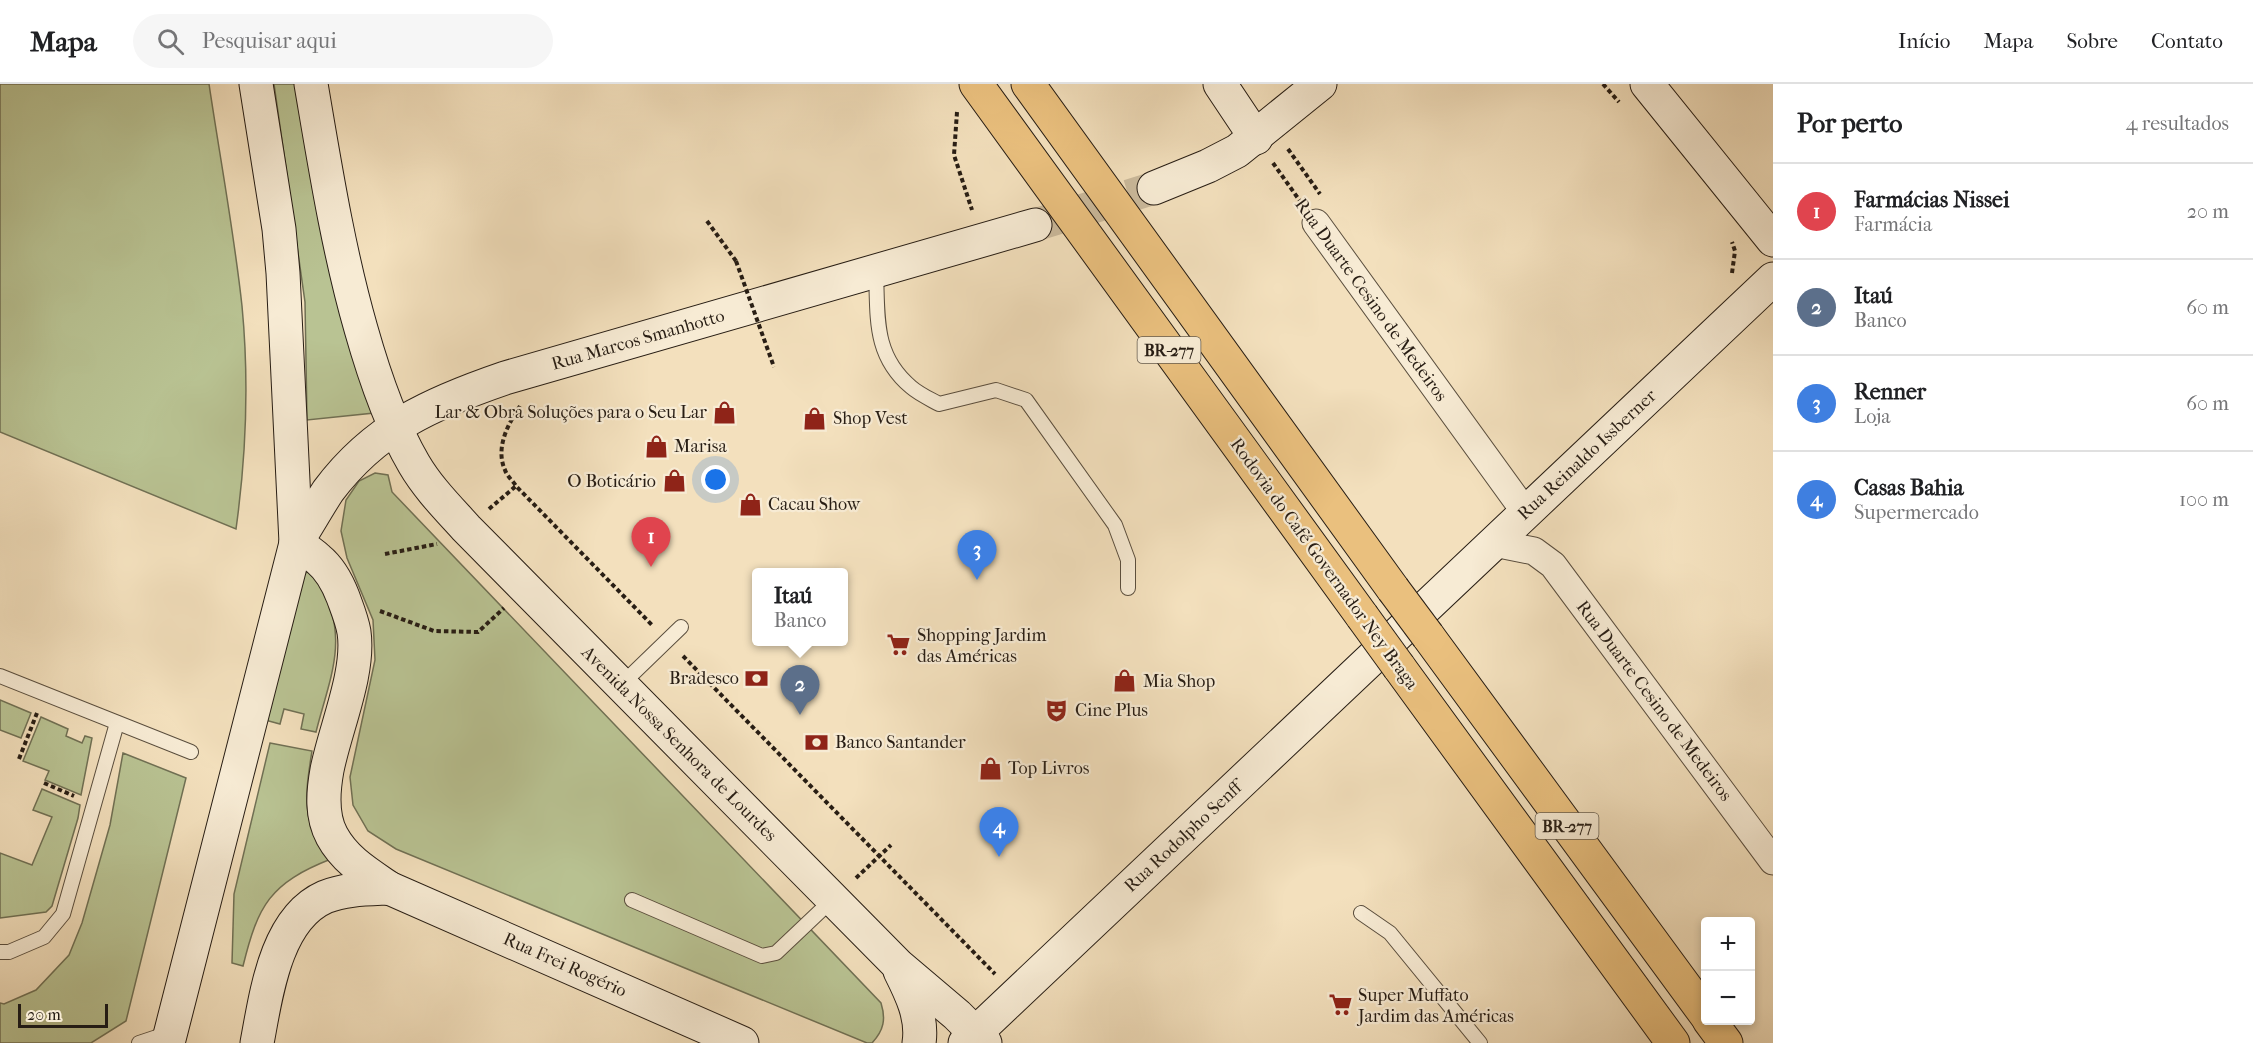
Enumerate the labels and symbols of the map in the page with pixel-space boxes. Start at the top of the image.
street label: Rua Duarte Cesino de Medeiros [1290,194,1452,406]
street label: Rua Marcos Smanhotto [549,305,727,375]
road number: BR-277 [1138,337,1200,363]
street label: Rua Reinaldo Issberner [1513,385,1661,525]
shop icon: Lar & Obra Soluções para o Seu Lar [712,399,738,425]
place label: Lar & Obra Soluções para o Seu Lar [434,402,707,423]
shop icon: Shop Vest [802,405,828,431]
place label: Shop Vest [833,408,908,429]
shop icon: Marisa [643,433,669,459]
street label: Rodovia do Café Governador Ney Braga [1226,434,1423,694]
place label: Marisa [674,436,727,457]
your location [701,465,730,494]
shop icon: O Boticário [661,468,687,494]
place label: O Boticário [567,471,656,492]
shop icon: Cacau Show [737,491,763,517]
place label: Cacau Show [768,494,861,515]
pin: 1 [632,518,670,567]
pin: 3 [958,530,996,580]
street label: Rua Duarte Cesino de Medeiros [1572,597,1737,806]
place label: Shopping Jardim das Américas [917,625,1046,667]
supermarket icon: Shopping Jardim das Américas [886,632,912,658]
street label: Avenida Nossa Senhora de Lourdes [576,641,781,846]
bank icon: Bradesco [744,665,770,691]
pin: 2 [780,666,820,715]
place label: Bradesco [669,668,739,689]
shop icon: Mia Shop [1112,668,1138,694]
place label: Mia Shop [1143,671,1215,692]
theatre icon: Cine Plus [1044,697,1070,723]
place label: Cine Plus [1075,700,1148,721]
bank icon: Banco Santander [804,729,830,755]
place label: Banco Santander [835,732,966,753]
shop icon: Top Livros [977,755,1003,781]
place label: Top Livros [1008,758,1090,779]
street label: Rua Rodolpho Senff [1120,774,1249,897]
pin: 4 [980,808,1018,857]
road number: BR-277 [1536,813,1598,839]
street label: Rua Frei Rogério [500,928,630,1002]
place label: Super Muffato Jardim das Américas [1356,985,1514,1027]
supermarket icon: Super Muffato Jardim das Américas [1327,992,1353,1018]
scale bar [18,1001,108,1028]

